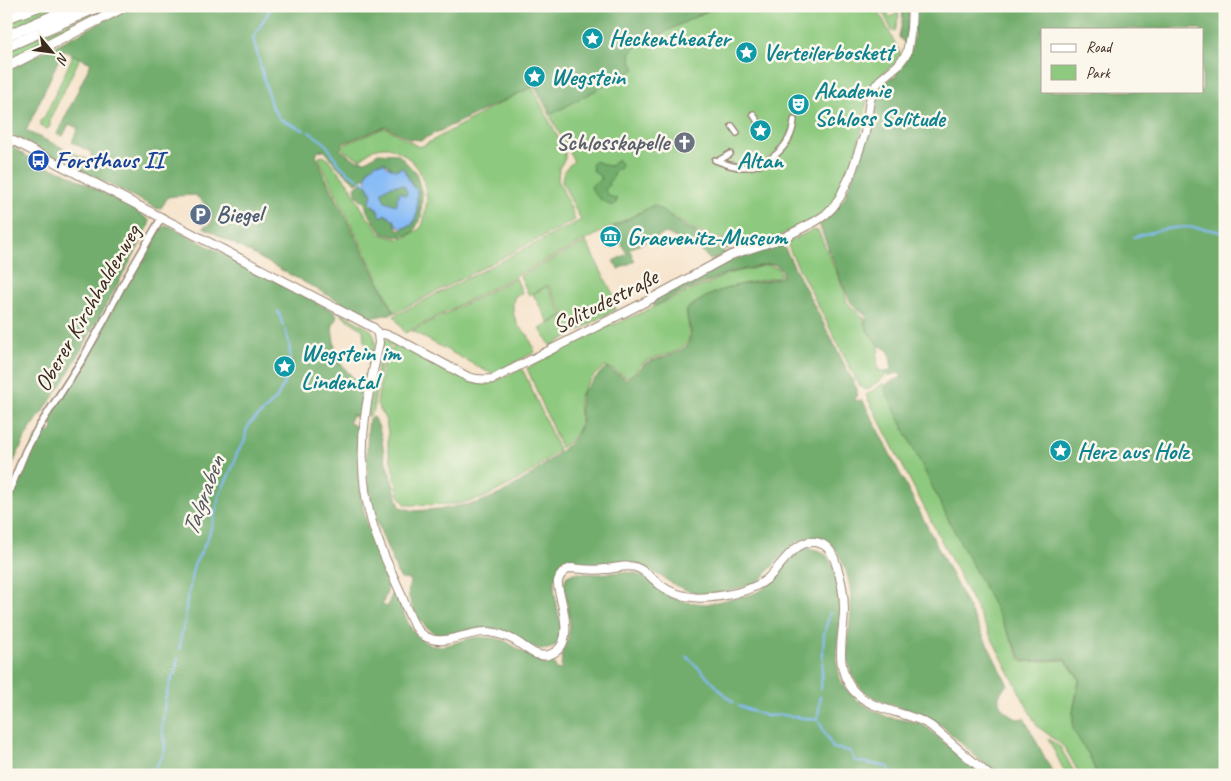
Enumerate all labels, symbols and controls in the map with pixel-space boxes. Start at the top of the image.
place label: Heckentheater [609,23,732,53]
place icon: Heckentheater [581,26,605,50]
north arrow [28,28,78,78]
legend [1041,28,1204,92]
place label: Verteilerboskett [763,37,897,67]
text: Road [1086,38,1113,57]
place icon: Verteilerboskett [735,40,759,64]
text: N [52,50,72,68]
place label: Wegstein [551,62,626,92]
text: Park [1086,64,1111,83]
place icon: Wegstein [523,65,547,89]
place label: Akademie Schloss Solitude [814,75,947,133]
theatre icon: Akademie Schloss Solitude [786,92,810,116]
place icon: Altan [748,119,772,143]
place label: Schlosskapelle [556,127,671,157]
church icon: Schlosskapelle [673,130,697,154]
place label: Forsthaus II [55,145,169,175]
place label: Altan [737,145,785,175]
bus stop icon: Forsthaus II [27,148,51,172]
place label: Biegel [216,199,267,229]
parking icon: Biegel [188,202,212,226]
street label: Oberer Kirchhaldenweg [27,218,148,397]
place label: Graevenitz-Museum [627,222,789,252]
museum icon: Graevenitz-Museum [599,225,623,249]
street label: Solitudestraße [547,261,665,340]
place label: Wegstein im Lindental [301,338,402,396]
place icon: Wegstein im Lindental [273,355,297,379]
place label: Herz aus Holz [1077,436,1190,466]
place icon: Herz aus Holz [1049,439,1073,463]
water label: Talgraben [174,450,233,540]

